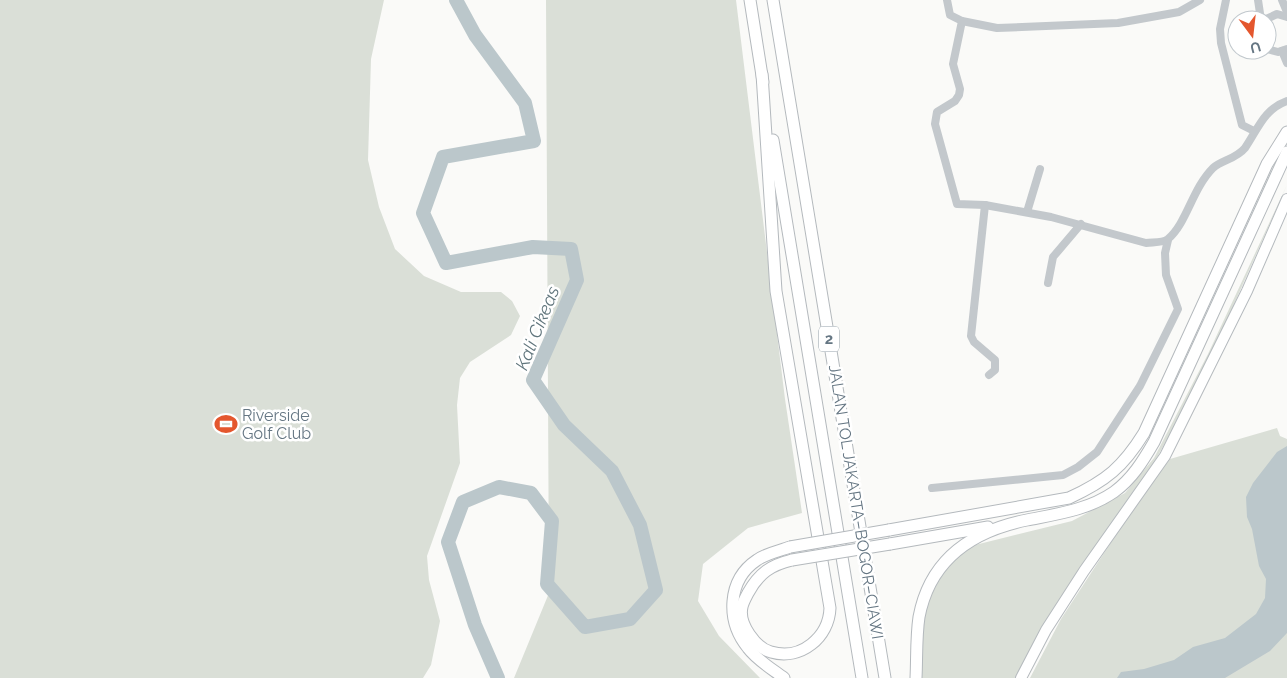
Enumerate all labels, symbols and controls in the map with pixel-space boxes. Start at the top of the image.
north arrow [1227,10,1277,60]
text: U [1248,38,1263,57]
water label: Kali Cikeas [511,283,563,373]
road number: 2 [819,326,839,352]
street label: JALAN TOL JAKARTA–BOGOR–CIAWI [825,363,887,641]
place label: Riverside Golf Club [242,406,311,443]
sports icon: Riverside Golf Club [213,411,239,437]

